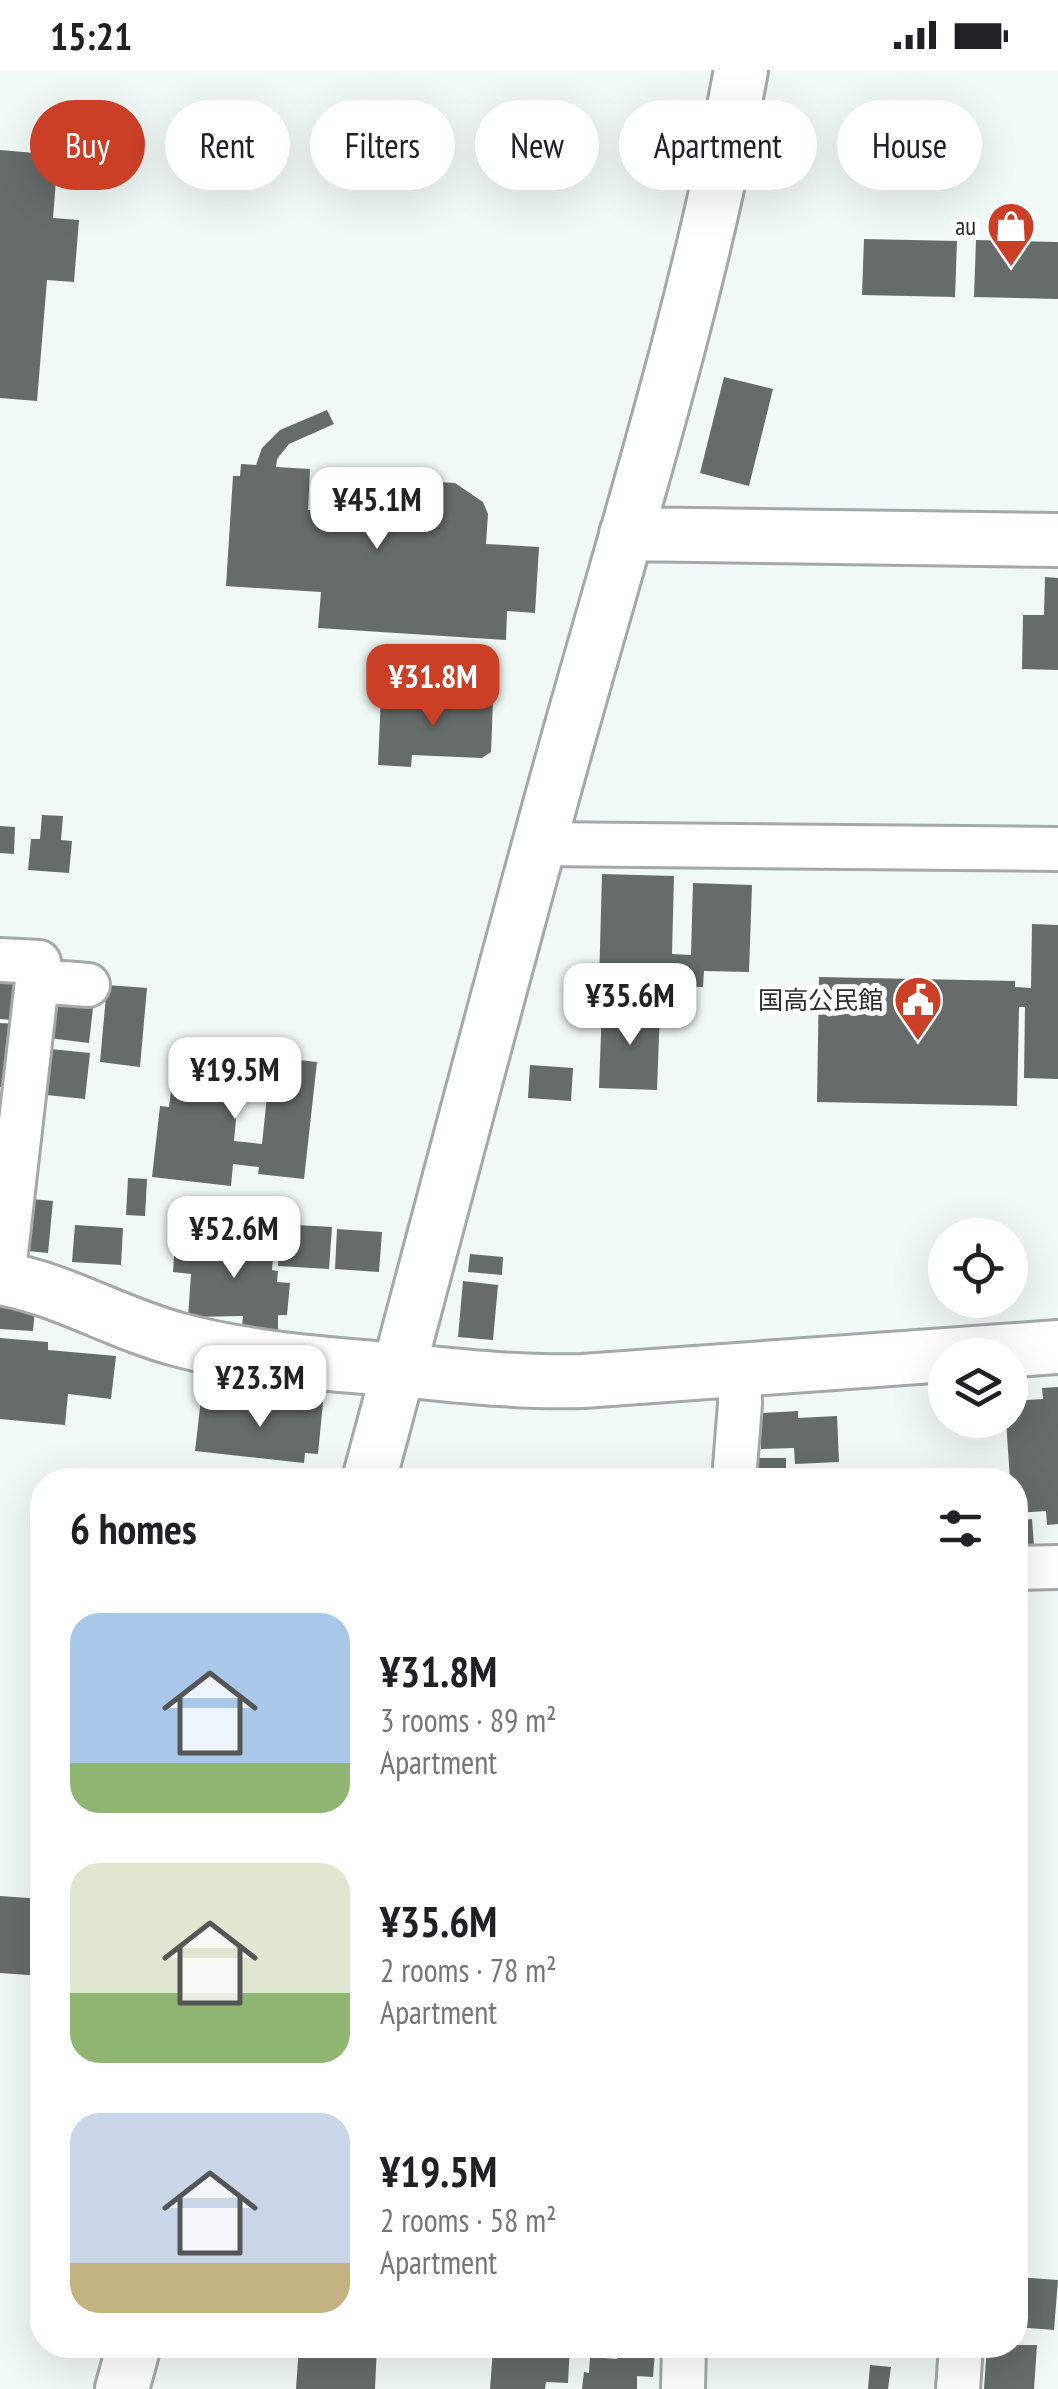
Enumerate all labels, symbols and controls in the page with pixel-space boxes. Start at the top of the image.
text: 15:21 [50,11,132,60]
chip: Buy [30,100,145,190]
chip: Rent [165,100,290,190]
chip: Filters [310,100,455,190]
chip: New [475,100,599,190]
chip: Apartment [619,100,817,190]
chip: House [837,100,982,190]
shop icon: au [985,200,1037,268]
place label: au [955,210,976,242]
pin: ¥45.1M [296,467,458,552]
text: ¥45.1M [332,478,422,520]
pin: ¥31.8M [352,644,514,729]
text: ¥31.8M [388,655,478,697]
pin: ¥35.6M [549,963,711,1048]
text: ¥35.6M [585,974,675,1016]
public building icon: 国高公民館 [892,974,944,1042]
place label: 国高公民館 [758,984,883,1016]
pin: ¥19.5M [154,1037,316,1122]
text: ¥19.5M [190,1048,280,1090]
pin: ¥52.6M [153,1196,315,1281]
text: ¥52.6M [189,1207,279,1249]
map controls [928,1218,1028,1438]
button: locate [928,1218,1028,1318]
button: layers [928,1338,1028,1438]
pin: ¥23.3M [179,1345,341,1430]
text: ¥23.3M [215,1356,305,1398]
text: 6 homes [70,1501,197,1556]
icon: filters [933,1501,988,1556]
text: ¥31.8M [380,1644,497,1699]
icon: home [150,1653,270,1773]
text: 3 rooms · 89 m² [380,1699,557,1741]
text: Apartment [380,1741,497,1783]
text: ¥35.6M [380,1894,497,1949]
icon: home [150,1903,270,2023]
text: 2 rooms · 78 m² [380,1949,557,1991]
text: Apartment [380,1991,497,2033]
text: ¥19.5M [380,2144,497,2199]
icon: home [150,2153,270,2273]
text: 2 rooms · 58 m² [380,2199,557,2241]
text: Apartment [380,2241,497,2283]

